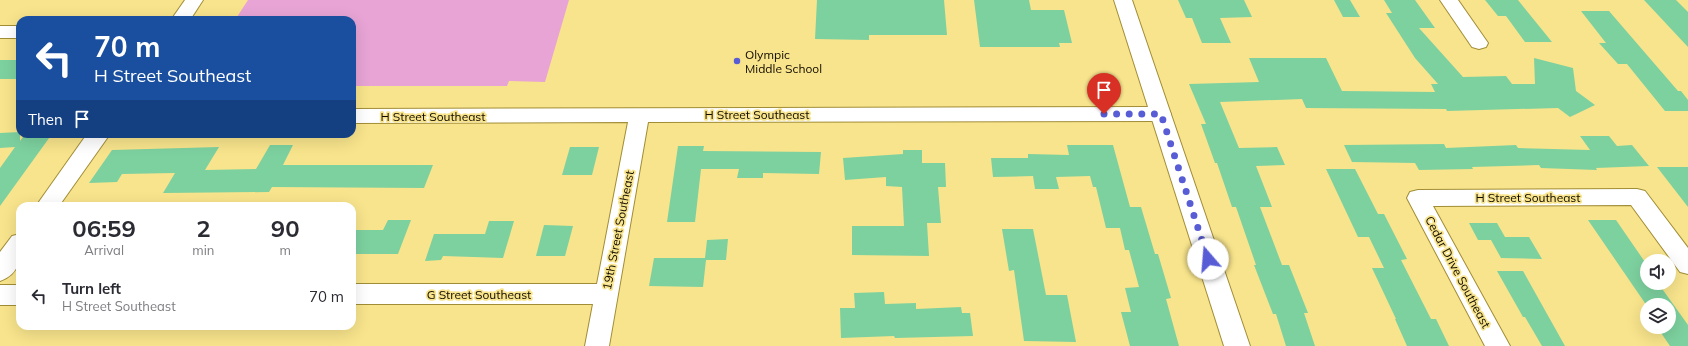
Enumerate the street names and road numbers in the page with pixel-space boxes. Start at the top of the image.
street label: H Street Southeast [705,107,809,122]
street label: H Street Southeast [381,109,485,124]
street label: 19th Street Southeast [599,169,637,291]
street label: H Street Southeast [1476,190,1580,205]
street label: Cedar Drive Southeast [1422,213,1494,331]
street label: G Street Southeast [427,287,531,302]

